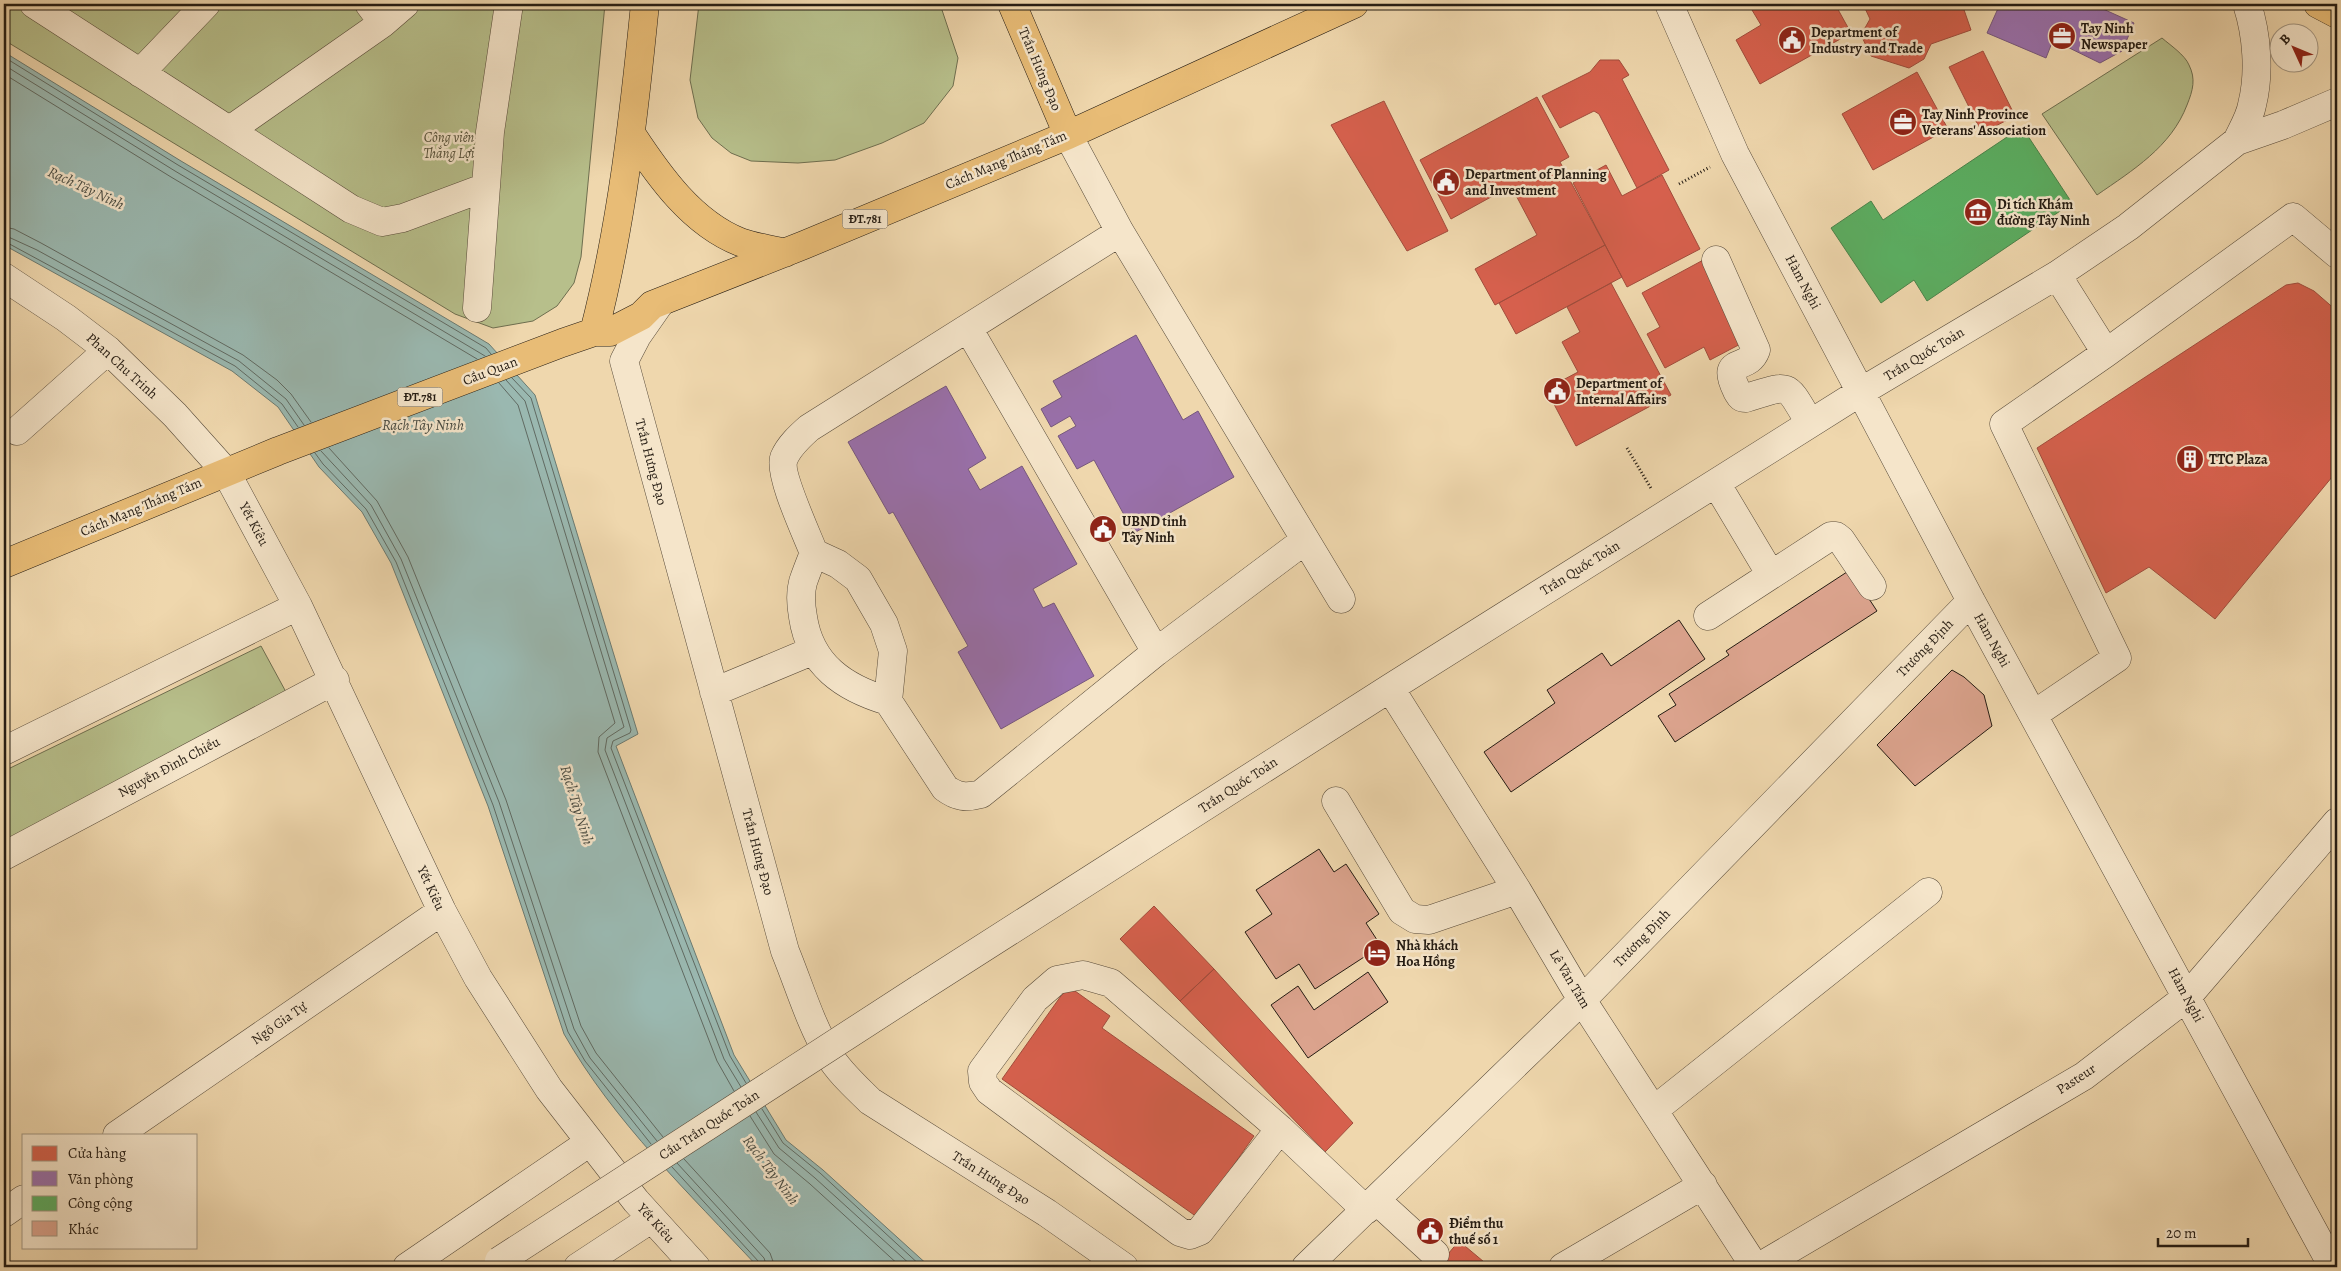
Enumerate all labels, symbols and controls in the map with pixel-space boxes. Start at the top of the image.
place label: Tay Ninh Newspaper [2081,19,2148,54]
office icon: Tay Ninh Newspaper [2047,21,2077,51]
north arrow [2268,22,2318,72]
place label: Department of Industry and Trade [1811,23,1924,58]
street label: Trần Hưng Đạo [1014,24,1066,114]
public building icon: Department of Industry and Trade [1777,25,1807,55]
text: B [2275,29,2295,49]
place label: Tay Ninh Province Veterans' Association [1921,105,2046,140]
office icon: Tay Ninh Province Veterans' Association [1888,107,1918,137]
street label: Cách Mạng Tháng Tám [942,126,1070,194]
park label: Công viên Thắng Lợi [424,128,475,163]
water label: Rạch Tây Ninh [45,162,127,214]
place label: Department of Planning and Investment [1465,165,1608,200]
public building icon: Department of Planning and Investment [1431,167,1461,197]
place label: Di tích Khám đường Tây Ninh [1997,195,2090,230]
museum icon: Di tích Khám đường Tây Ninh [1963,197,1993,227]
road number: ĐT.781 [842,210,888,228]
street label: Hàm Nghi [1781,251,1825,313]
street label: Trần Quốc Toản [1880,322,1968,385]
street label: Phan Chu Trinh [82,329,162,404]
street label: Cầu Quan [460,352,520,390]
place label: Department of Internal Affairs [1576,374,1667,409]
public building icon: Department of Internal Affairs [1542,376,1572,406]
road number: ĐT.781 [398,388,442,407]
water label: Rạch Tây Ninh [382,415,464,435]
street label: Trần Hưng Đạo [630,417,672,507]
building icon: TTC Plaza [2175,444,2205,474]
place label: TTC Plaza [2209,450,2268,469]
street label: Cách Mạng Tháng Tám [77,473,205,541]
street label: Yết Kiêu [234,498,274,550]
place label: UBND tỉnh Tây Ninh [1122,512,1187,547]
public building icon: UBND tỉnh Tây Ninh [1088,514,1118,544]
street label: Trần Quốc Toản [1537,536,1624,600]
street label: Hàm Nghi [1969,609,2015,671]
street label: Trương Định [1892,614,1958,681]
street label: Nguyễn Đình Chiểu [115,732,224,802]
street label: Trần Quốc Toản [1195,752,1281,818]
water label: Rạch Tây Ninh [555,763,599,847]
street label: Trần Hưng Đạo [737,807,779,897]
street label: Yết Kiêu [412,862,450,914]
street label: Trương Định [1609,904,1675,971]
place label: Nhà khách Hoa Hồng [1396,936,1459,971]
hotel icon: Nhà khách Hoa Hồng [1362,938,1392,968]
street label: Lê Văn Tám [1545,946,1595,1012]
street label: Hàm Nghi [2164,964,2208,1026]
street label: Ngô Gia Tự [247,997,311,1049]
street label: Pasteur [2053,1059,2100,1099]
street label: Cầu Trần Quốc Toản [655,1085,763,1165]
water label: Rạch Tây Ninh [738,1131,804,1209]
legend [22,1134,198,1248]
text: Cửa hàng [68,1143,127,1163]
street label: Trần Hưng Đạo [948,1146,1034,1210]
text: Văn phòng [67,1169,134,1189]
text: Công cộng [68,1193,133,1213]
street label: Yết Kiêu [632,1198,679,1247]
place label: Điểm thu thuế số 1 [1449,1214,1504,1249]
public building icon: Điểm thu thuế số 1 [1415,1216,1445,1246]
scale bar [2158,1216,2248,1248]
text: Khác [68,1219,99,1239]
text: 20 m [2166,1223,2197,1243]

